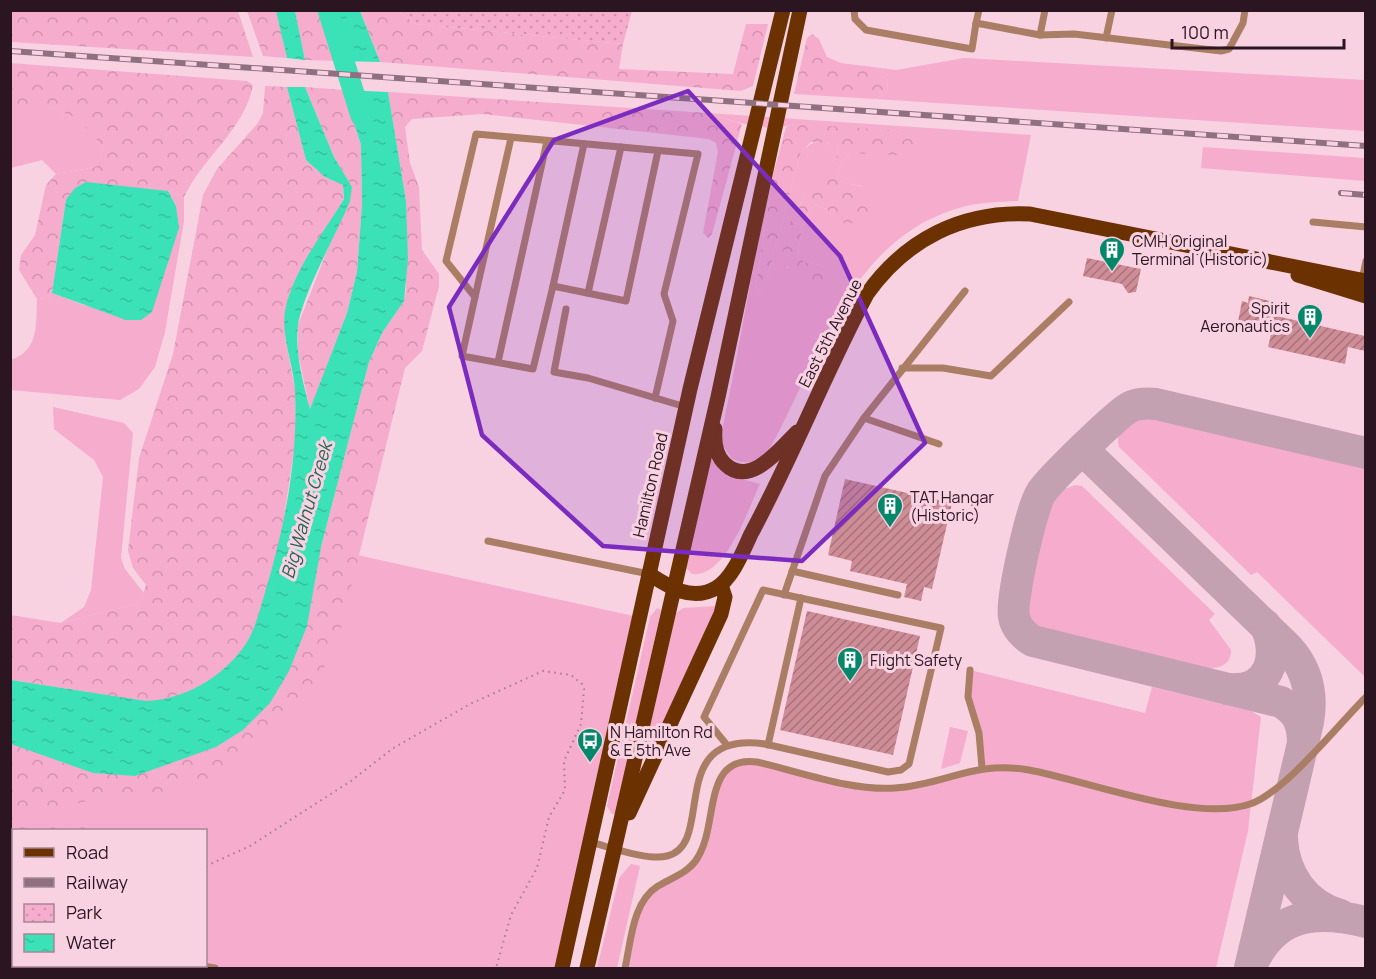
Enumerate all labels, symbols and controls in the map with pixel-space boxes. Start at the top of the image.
scale bar [1172,12,1344,50]
text: 100 m [1181,20,1229,44]
place label: CMH Original Terminal (Historic) [1132,230,1268,270]
building icon: CMH Original Terminal (Historic) [1097,235,1127,273]
street label: East 5th Avenue [793,275,867,391]
place label: Spirit Aeronautics [1200,297,1290,337]
building icon: Spirit Aeronautics [1295,302,1325,340]
street label: Hamilton Road [627,430,673,540]
water label: Big Walnut Creek [275,436,338,581]
place label: TAT Hangar (Historic) [910,486,994,526]
building icon: TAT Hangar (Historic) [875,491,905,529]
building icon: Flight Safety [835,645,865,683]
place label: Flight Safety [870,649,963,671]
place label: N Hamilton Rd & E 5th Ave [610,721,713,761]
bus stop icon: N Hamilton Rd & E 5th Ave [575,726,605,764]
legend [12,829,207,967]
text: Road [66,840,109,864]
text: Railway [66,870,128,894]
text: Park [66,900,103,924]
text: Water [66,930,116,954]

